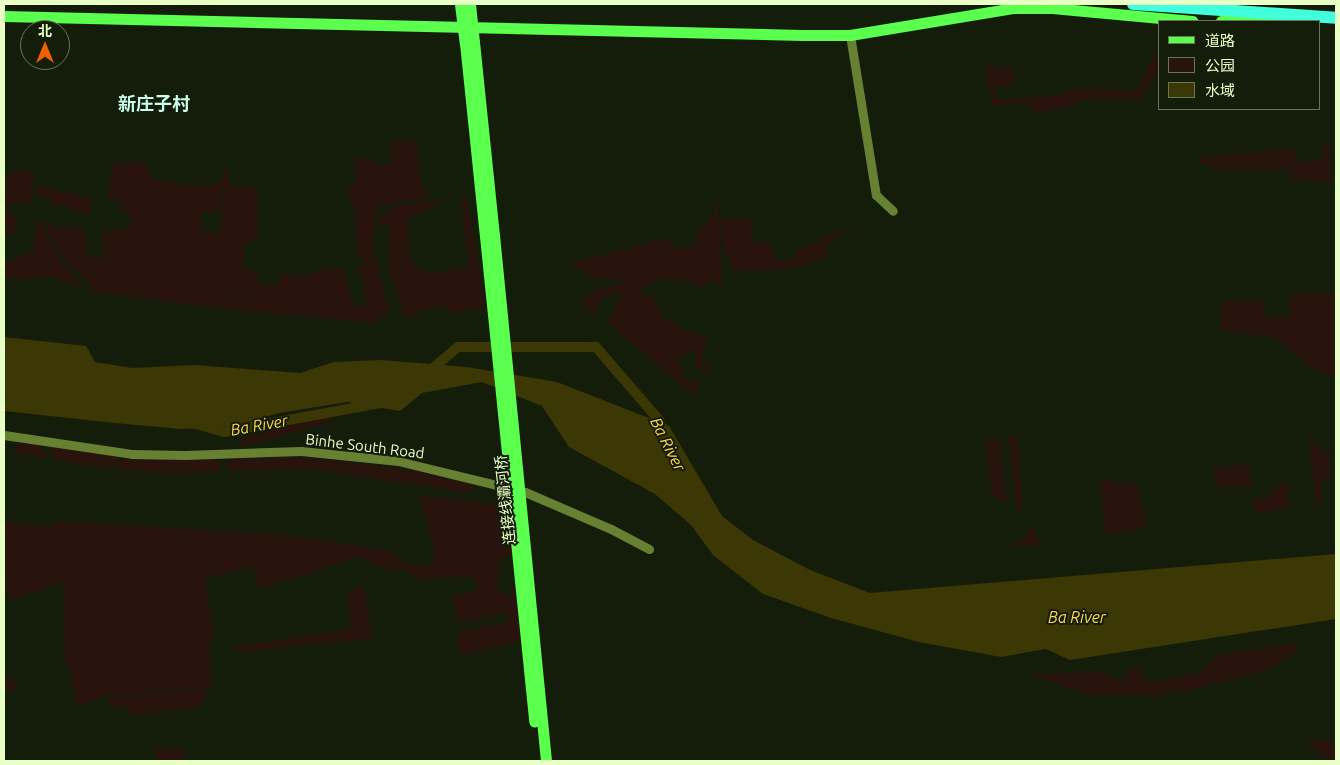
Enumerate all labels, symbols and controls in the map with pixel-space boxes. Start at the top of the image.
north arrow [20,20,70,70]
legend [1158,20,1320,110]
text: 北 [38,23,52,39]
text: 道路 [1205,32,1235,49]
text: 公园 [1205,57,1235,74]
text: 水域 [1205,82,1235,99]
district label: 新庄子村 [118,92,190,114]
water label: Ba River [229,411,289,439]
water label: Ba River [646,414,690,474]
street label: Binhe South Road [305,430,425,462]
street label: 连接线灞河桥 [491,454,519,546]
water label: Ba River [1048,607,1106,627]

